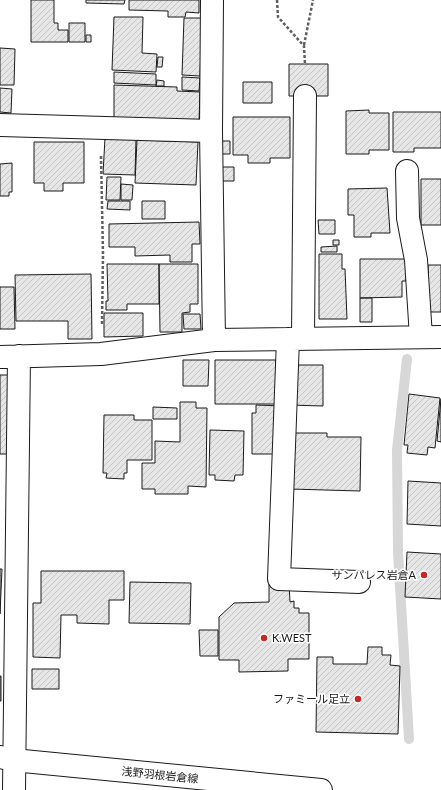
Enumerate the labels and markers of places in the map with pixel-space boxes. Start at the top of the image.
place label: サンパレス岩倉A [332,568,417,581]
marker: サンパレス岩倉A [419,570,429,580]
place label: K.WEST [272,631,312,644]
marker: K.WEST [259,633,269,643]
place label: ファミール足立 [273,692,350,705]
marker: ファミール足立 [353,694,363,704]

